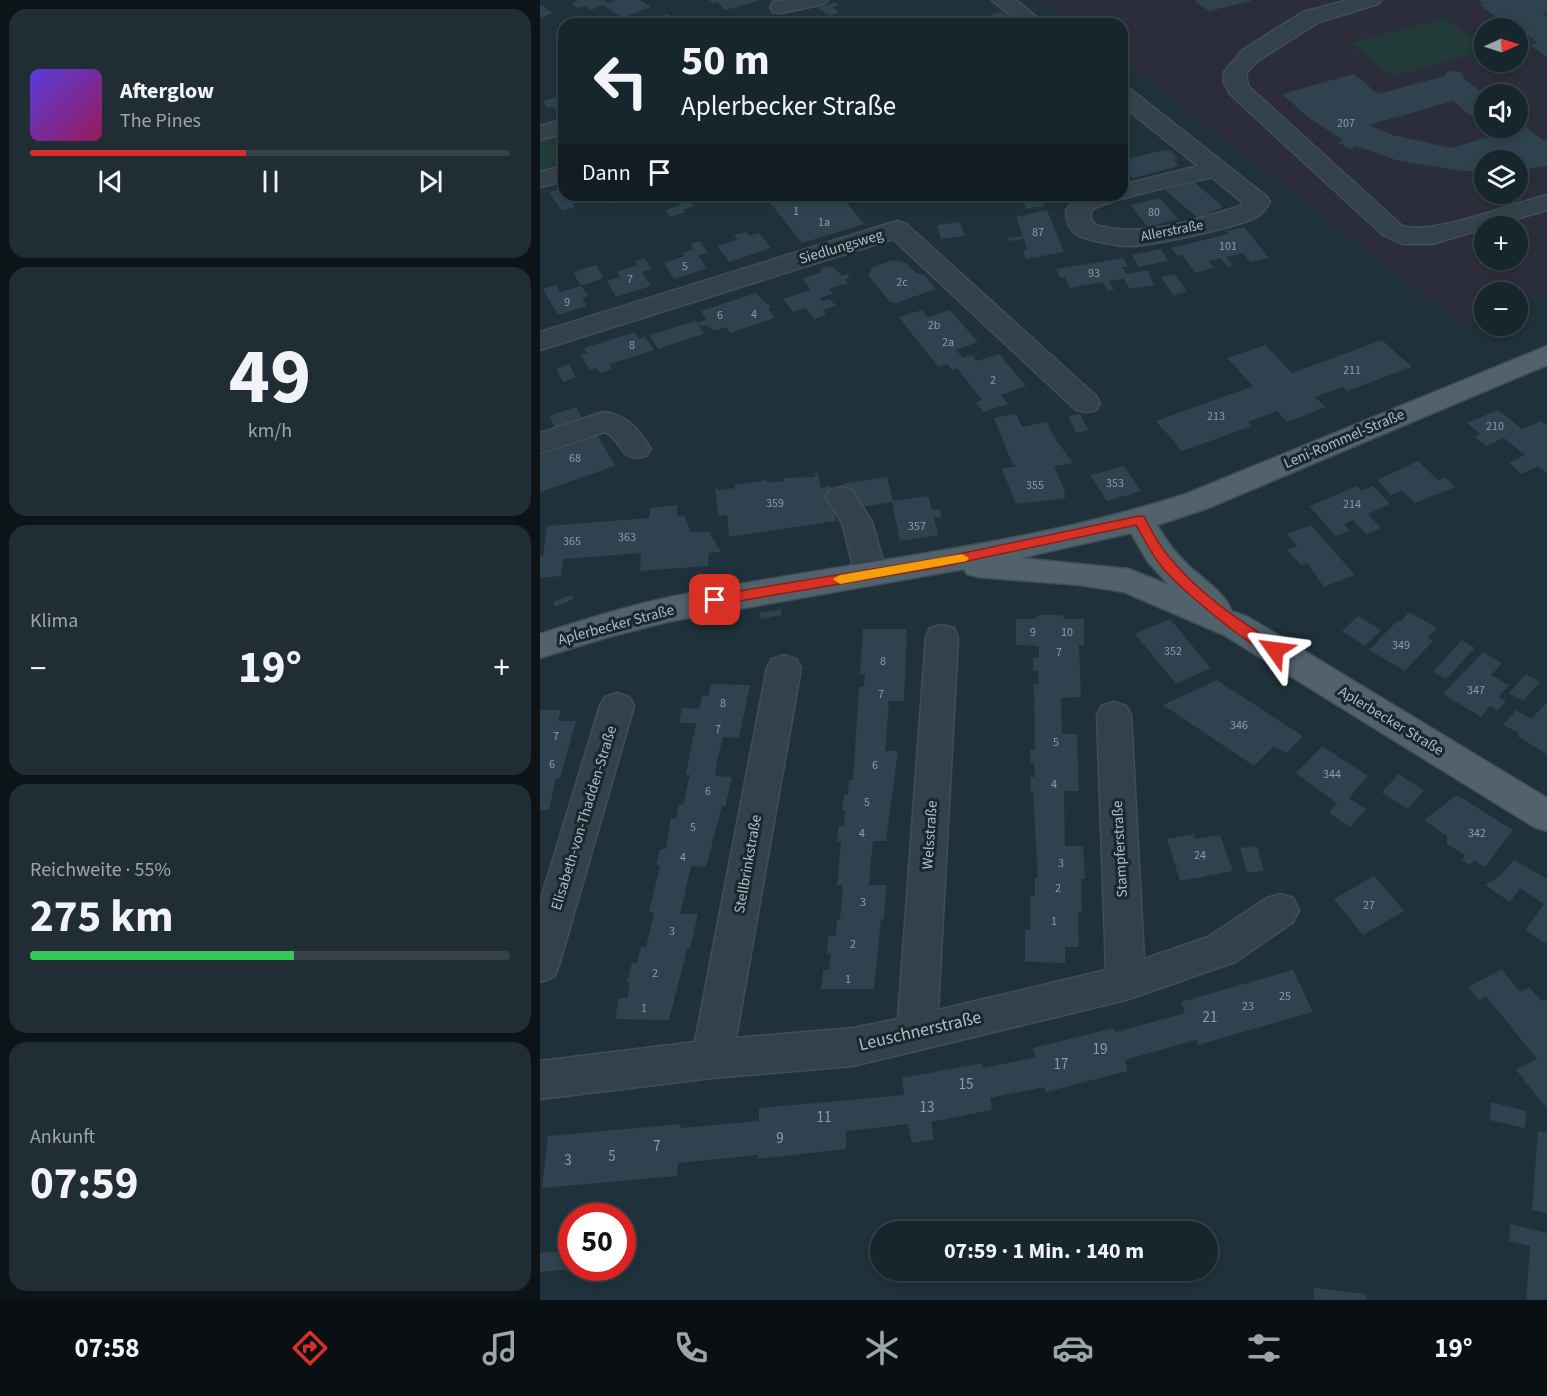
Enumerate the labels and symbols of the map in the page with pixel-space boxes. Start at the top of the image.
north arrow [1474,18,1528,72]
house number: 207 [1337,115,1355,132]
house number: 1 [793,203,799,220]
house number: 80 [1148,204,1160,221]
house number: 1a [818,214,830,231]
street label: Allerstraße [1139,215,1205,247]
street label: Siedlungsweg [796,224,886,270]
house number: 87 [1032,224,1044,241]
house number: 101 [1219,238,1237,255]
house number: 5 [682,258,688,275]
house number: 93 [1088,265,1100,282]
house number: 7 [627,271,633,288]
house number: 2c [896,274,908,291]
house number: 9 [564,294,570,311]
house number: 4 [751,306,757,323]
house number: 6 [717,307,723,324]
house number: 2b [928,317,941,334]
house number: 2a [942,334,954,351]
house number: 8 [629,337,635,354]
house number: 211 [1343,362,1361,379]
house number: 2 [990,372,996,389]
street label: Leni-Rommel-Straße [1280,404,1408,474]
house number: 213 [1207,408,1225,425]
house number: 210 [1486,418,1504,435]
house number: 68 [569,450,581,467]
house number: 353 [1106,475,1124,492]
house number: 355 [1026,477,1044,494]
house number: 359 [766,495,784,512]
house number: 214 [1343,496,1361,513]
house number: 357 [908,518,926,535]
house number: 363 [618,529,636,546]
house number: 365 [563,533,581,550]
pin [689,574,740,625]
street label: Aplerbecker Straße [556,599,676,651]
position arrow [1243,618,1307,682]
house number: 9 [1030,624,1036,641]
house number: 10 [1061,624,1073,641]
house number: 349 [1392,637,1410,654]
house number: 352 [1164,643,1182,660]
house number: 7 [1056,644,1062,661]
house number: 8 [880,653,886,670]
street label: Aplerbecker Straße [1334,681,1448,761]
house number: 347 [1467,682,1485,699]
house number: 7 [878,686,884,703]
house number: 8 [720,695,726,712]
house number: 346 [1230,717,1248,734]
house number: 7 [715,721,721,738]
street label: Elisabeth-von-Thadden-Straße [546,723,622,913]
house number: 7 [553,728,559,745]
house number: 5 [1053,734,1059,751]
house number: 6 [549,756,555,773]
house number: 6 [872,757,878,774]
house number: 344 [1323,766,1341,783]
house number: 4 [1051,776,1057,793]
house number: 6 [705,783,711,800]
house number: 5 [864,794,870,811]
street label: Welsstraße [917,800,943,870]
street label: Stampferstraße [1107,800,1133,898]
street label: Stellbrinkstraße [729,813,767,915]
house number: 5 [690,819,696,836]
house number: 4 [859,825,865,842]
house number: 342 [1468,825,1486,842]
house number: 24 [1194,847,1206,864]
house number: 4 [680,849,686,866]
house number: 3 [1058,855,1064,872]
house number: 2 [1055,880,1061,897]
house number: 3 [860,894,866,911]
house number: 27 [1363,897,1375,914]
house number: 1 [1051,913,1057,930]
house number: 3 [669,923,675,940]
house number: 2 [850,936,856,953]
house number: 2 [652,965,658,982]
house number: 1 [845,971,851,988]
house number: 25 [1279,988,1291,1005]
house number: 23 [1242,998,1254,1015]
house number: 1 [641,1000,647,1017]
street label: Leuschnerstraße [856,1005,984,1057]
house number: 21 [1203,1007,1217,1028]
house number: 19 [1093,1039,1107,1060]
house number: 17 [1054,1054,1068,1075]
house number: 15 [959,1074,973,1095]
house number: 13 [920,1097,934,1118]
house number: 11 [817,1107,831,1128]
house number: 9 [776,1128,784,1149]
house number: 7 [653,1136,661,1157]
house number: 5 [608,1146,616,1167]
house number: 3 [564,1150,572,1171]
speed limit sign: 50 [558,1203,636,1281]

